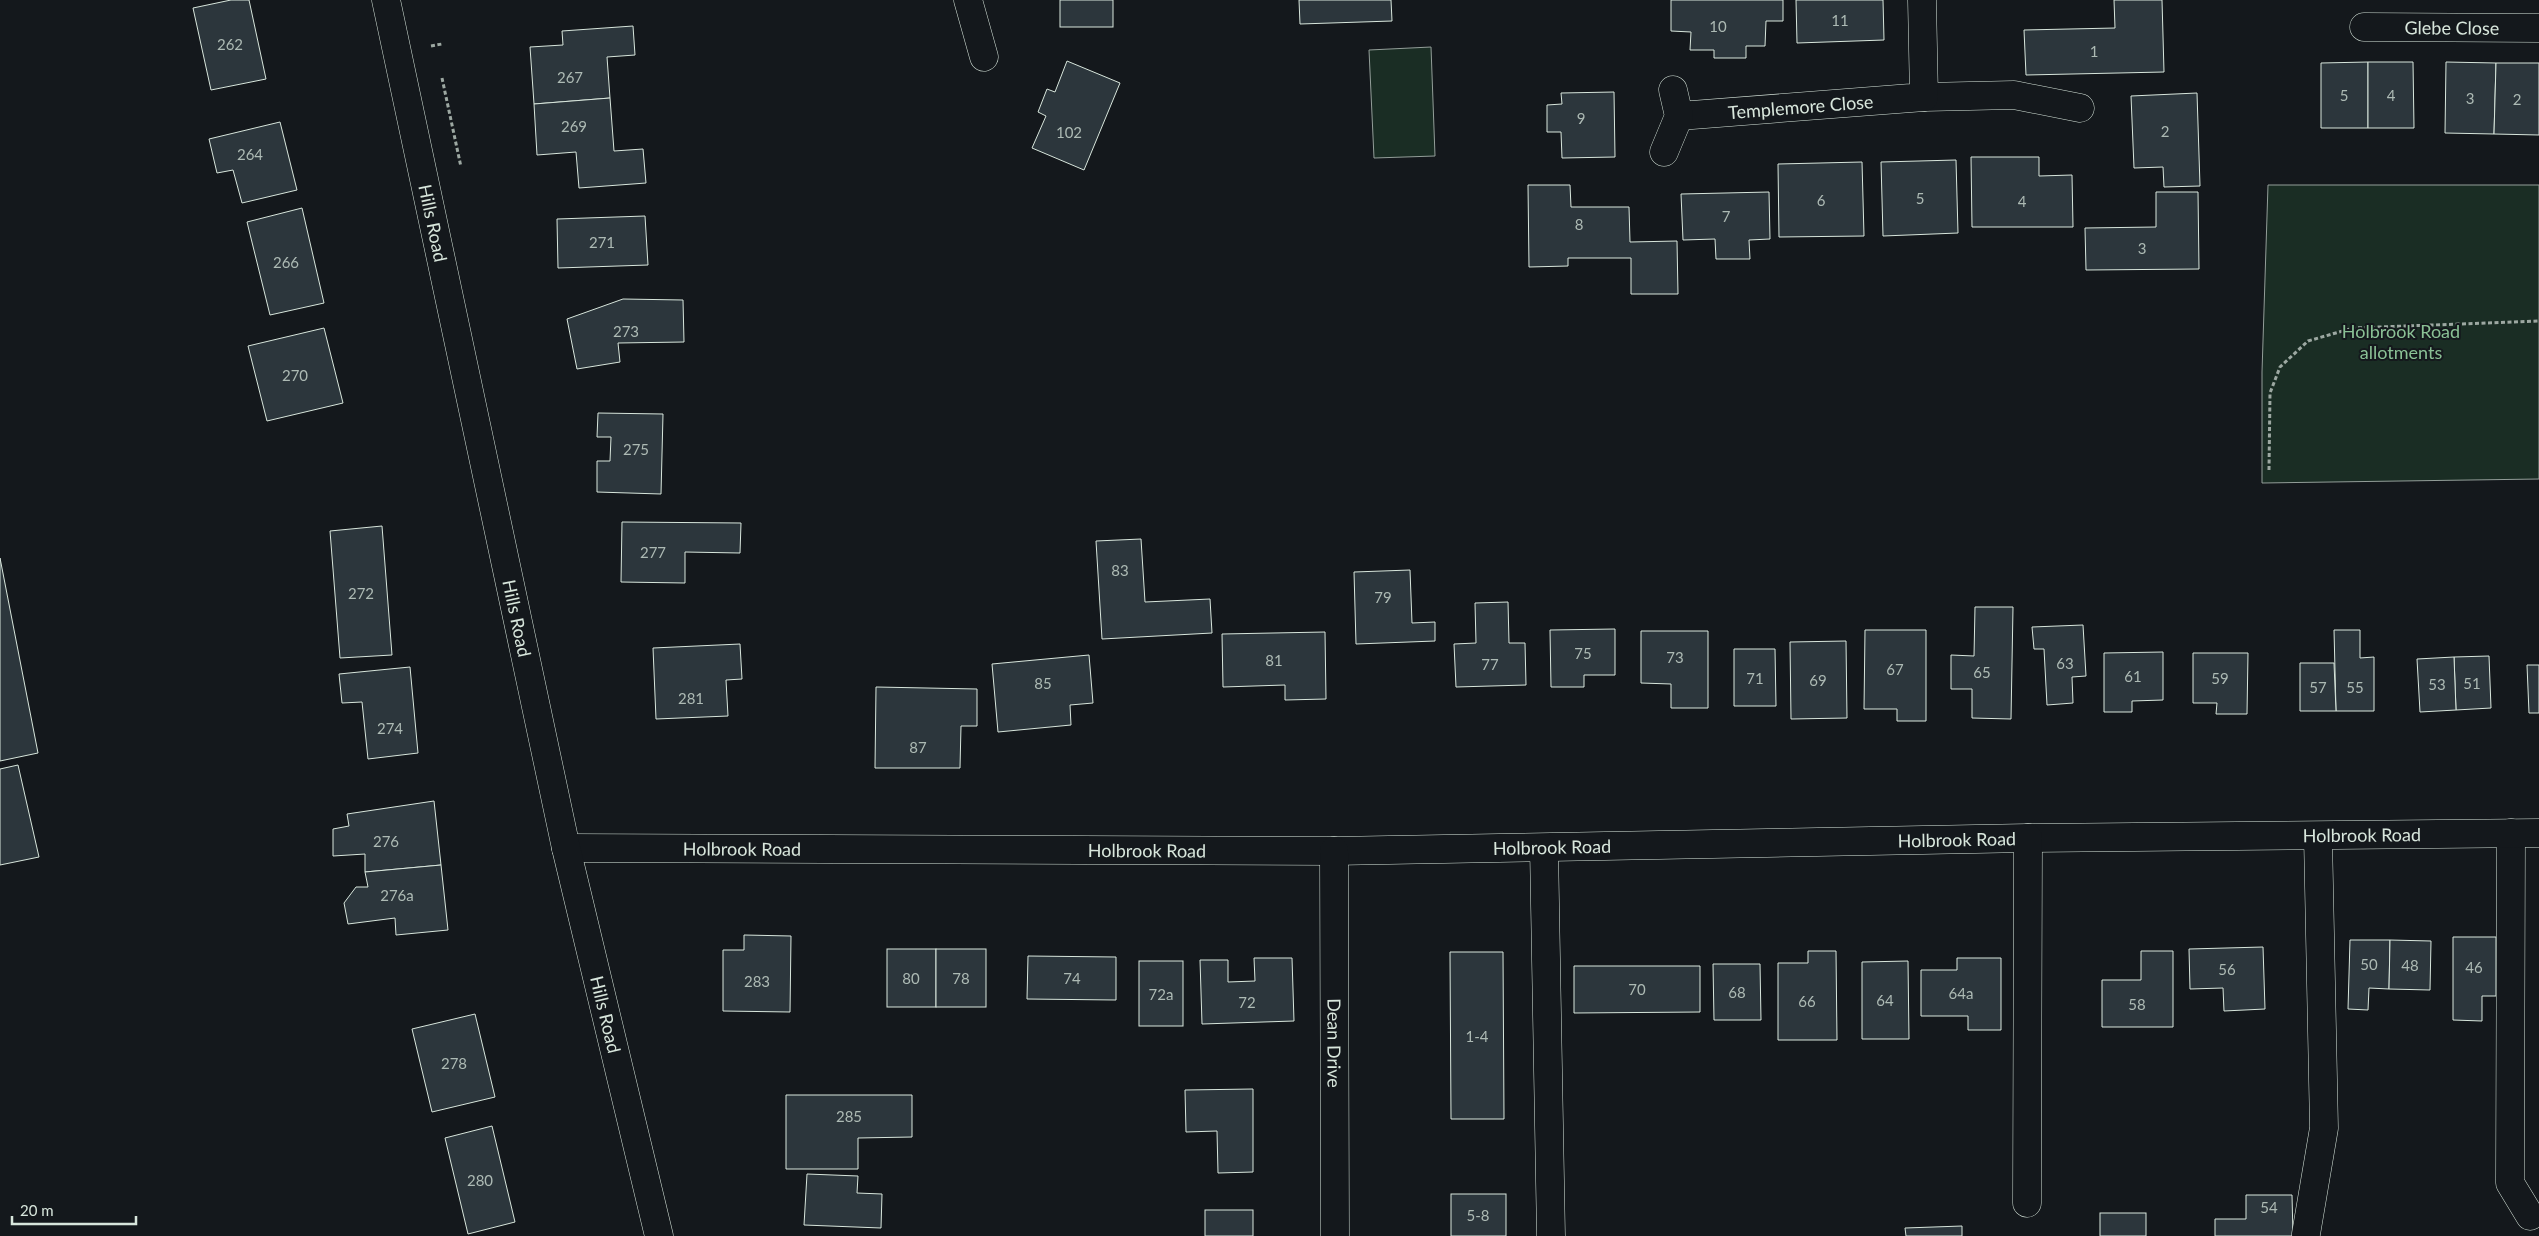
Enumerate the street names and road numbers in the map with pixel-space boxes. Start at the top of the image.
street label: Glebe Close [2404,16,2499,39]
street label: Templemore Close [1727,90,1874,123]
street label: Hills Road [414,182,452,264]
street label: Hills Road [498,577,536,659]
street label: Holbrook Road [2303,823,2421,846]
street label: Holbrook Road [1897,827,2016,851]
street label: Holbrook Road [1493,835,1611,859]
street label: Holbrook Road [683,837,801,860]
street label: Holbrook Road [1088,839,1206,862]
street label: Hills Road [586,974,626,1055]
street label: Dean Drive [1323,998,1346,1088]

